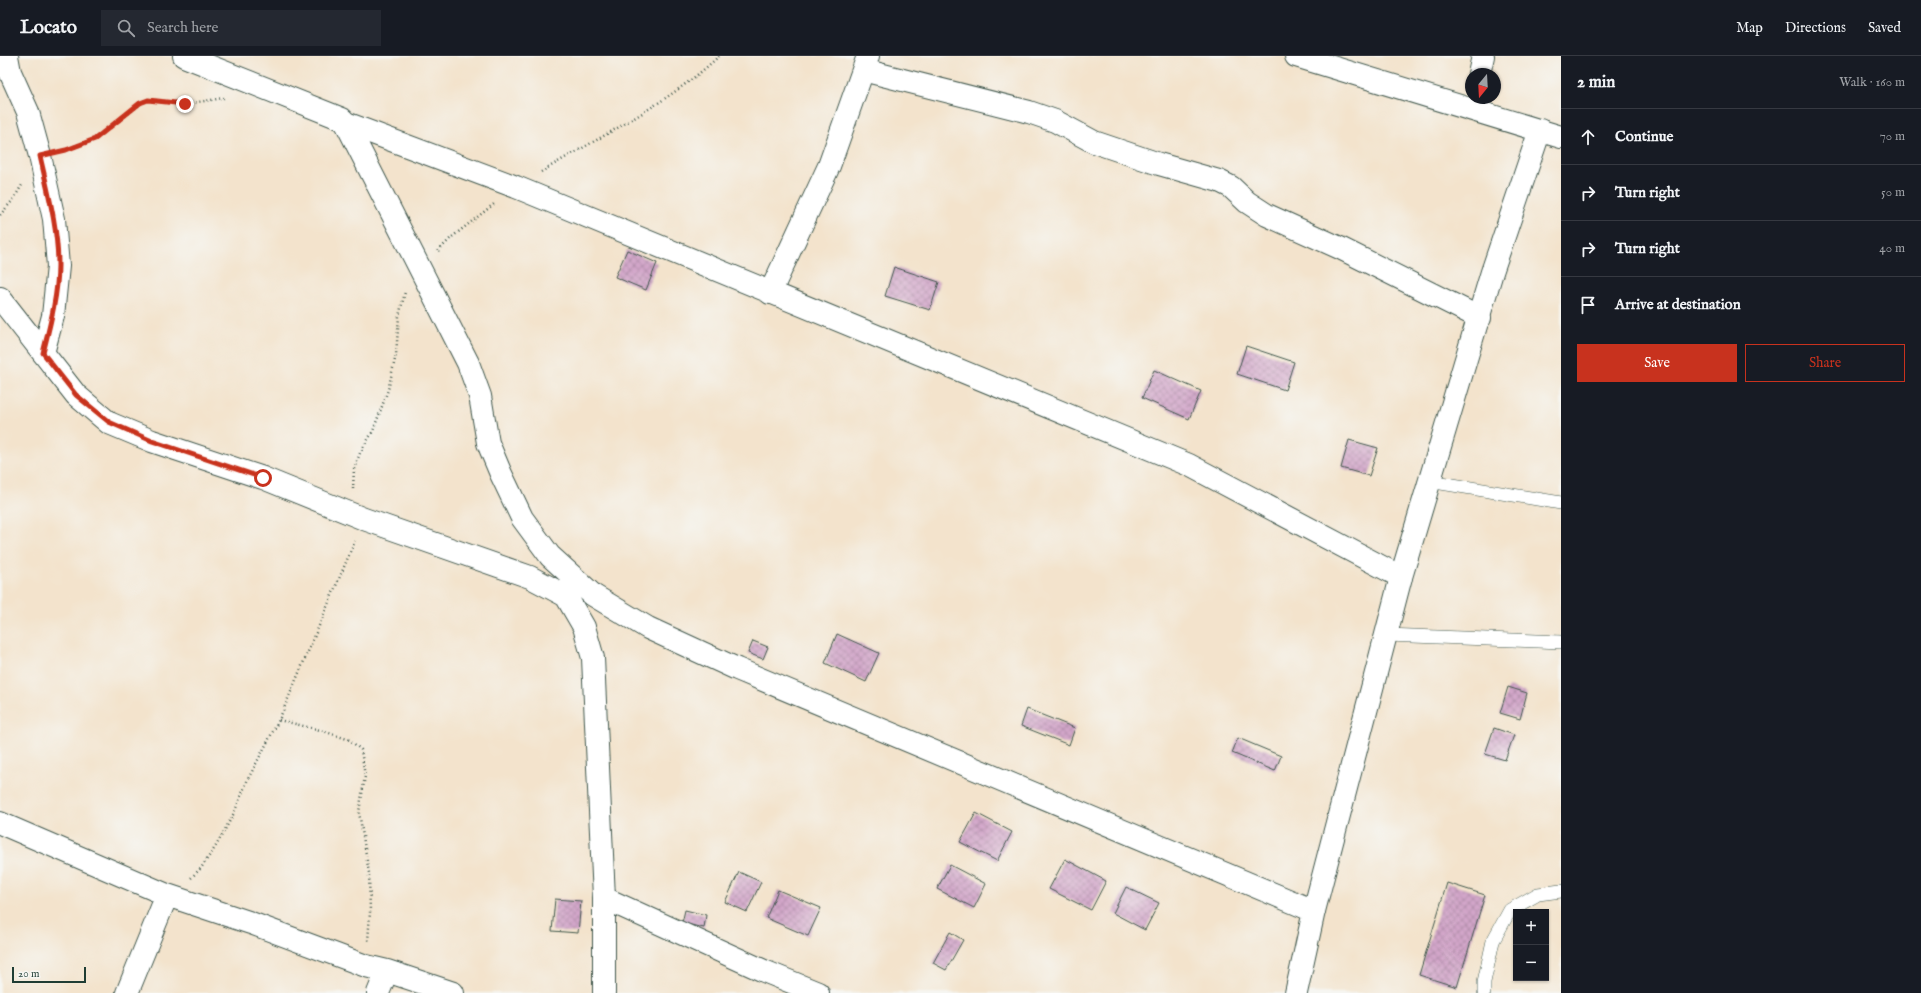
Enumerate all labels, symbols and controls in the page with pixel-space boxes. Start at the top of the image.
search box [101,10,381,46]
text: Locato [20,16,77,40]
icon: search [115,17,137,39]
text: Search here [147,18,219,37]
text: Map [1736,19,1763,37]
text: Directions [1785,19,1846,37]
text: Saved [1868,19,1901,37]
north arrow [1465,68,1501,104]
text: 2 min [1577,72,1615,93]
text: Walk · 160 m [1839,74,1905,91]
route end [176,95,194,113]
icon: ahead [1577,126,1599,148]
text: Continue [1615,127,1673,146]
text: 70 m [1880,128,1905,145]
icon: right [1577,182,1599,204]
text: Turn right [1615,183,1680,202]
text: 50 m [1881,184,1905,201]
icon: right [1577,238,1599,260]
text: Turn right [1615,239,1680,258]
text: 40 m [1879,240,1905,257]
icon: arrive [1577,294,1599,316]
text: Arrive at destination [1615,295,1741,314]
button: Save [1577,344,1737,382]
button: Share [1745,344,1905,382]
route start [254,469,272,487]
map controls [1513,909,1549,981]
button: + [1513,909,1549,945]
button: − [1513,945,1549,981]
scale bar [12,965,86,984]
text: 20 m [18,967,39,981]

